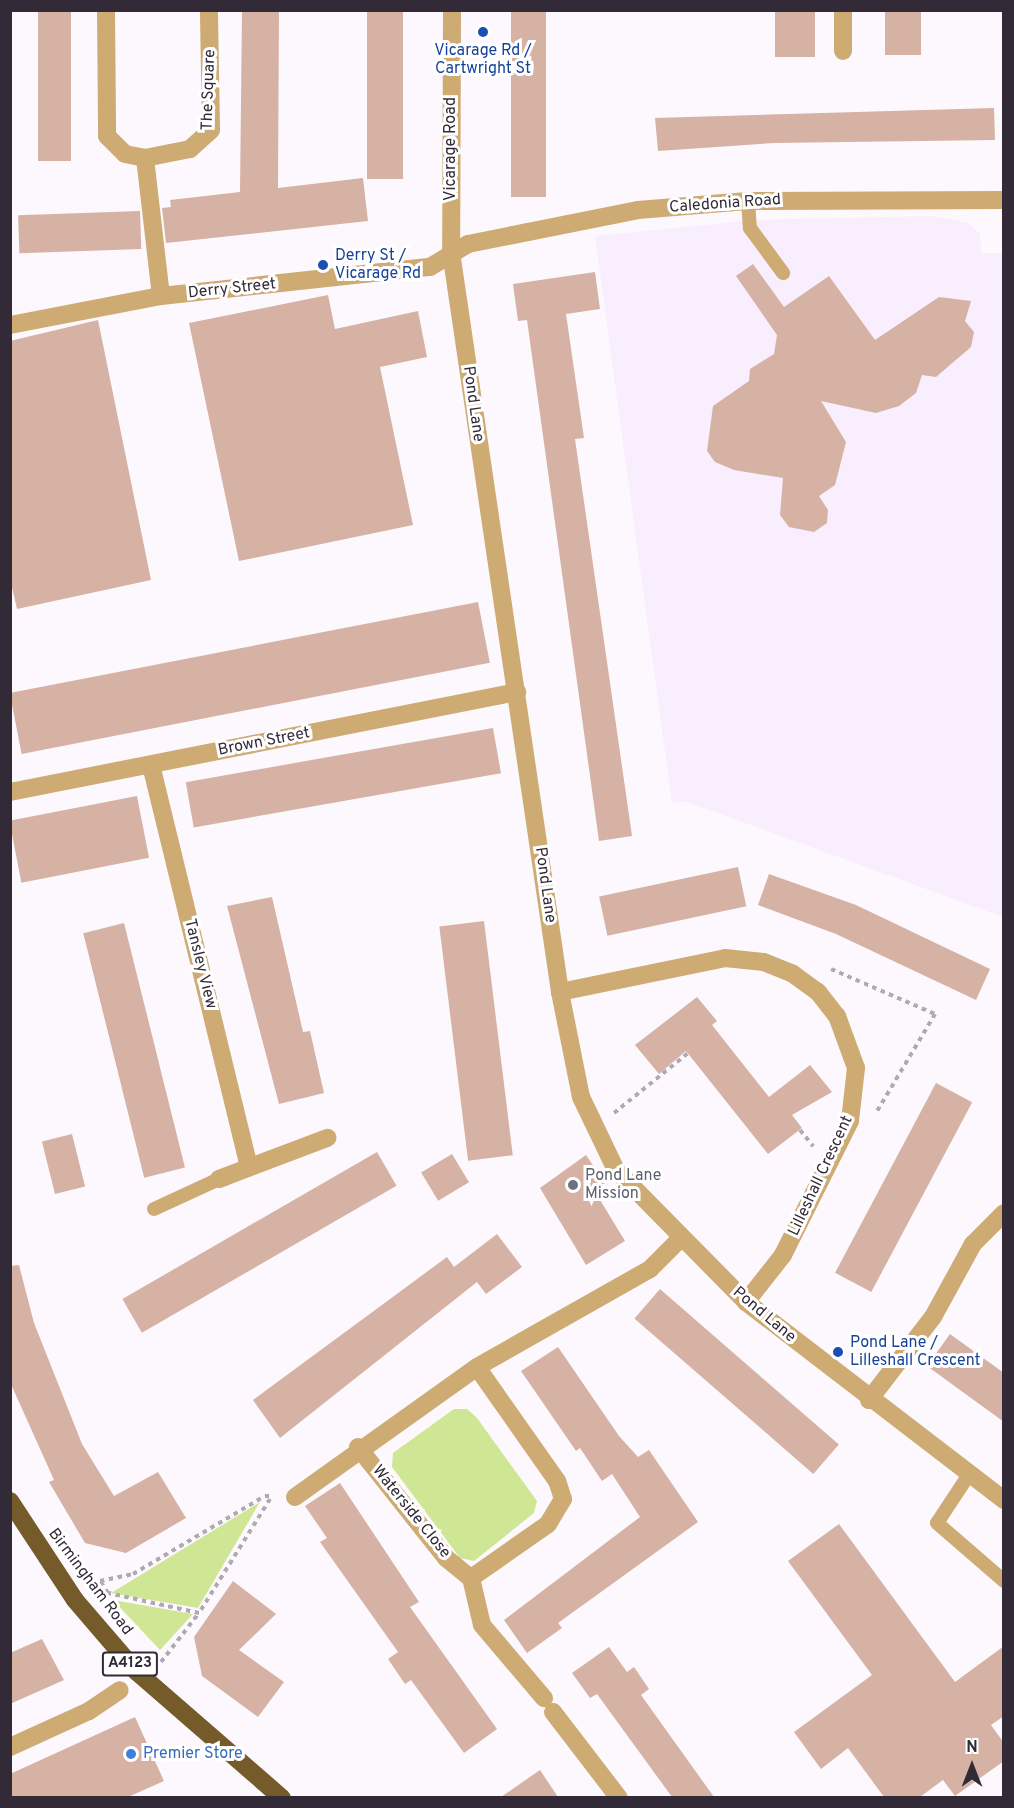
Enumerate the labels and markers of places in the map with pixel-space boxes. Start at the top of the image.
marker: Vicarage Rd / Cartwright St [476,25,490,39]
place label: Vicarage Rd / Cartwright St [434,41,532,79]
place label: Derry St / Vicarage Rd [335,246,421,284]
marker: Derry St / Vicarage Rd [316,258,330,272]
place label: Pond Lane Mission [585,1166,661,1204]
marker: Pond Lane Mission [566,1178,580,1192]
place label: Pond Lane / Lilleshall Crescent [850,1333,981,1371]
marker: Pond Lane / Lilleshall Crescent [831,1345,845,1359]
place label: Premier Store [143,1744,243,1764]
marker: Premier Store [124,1747,138,1761]

